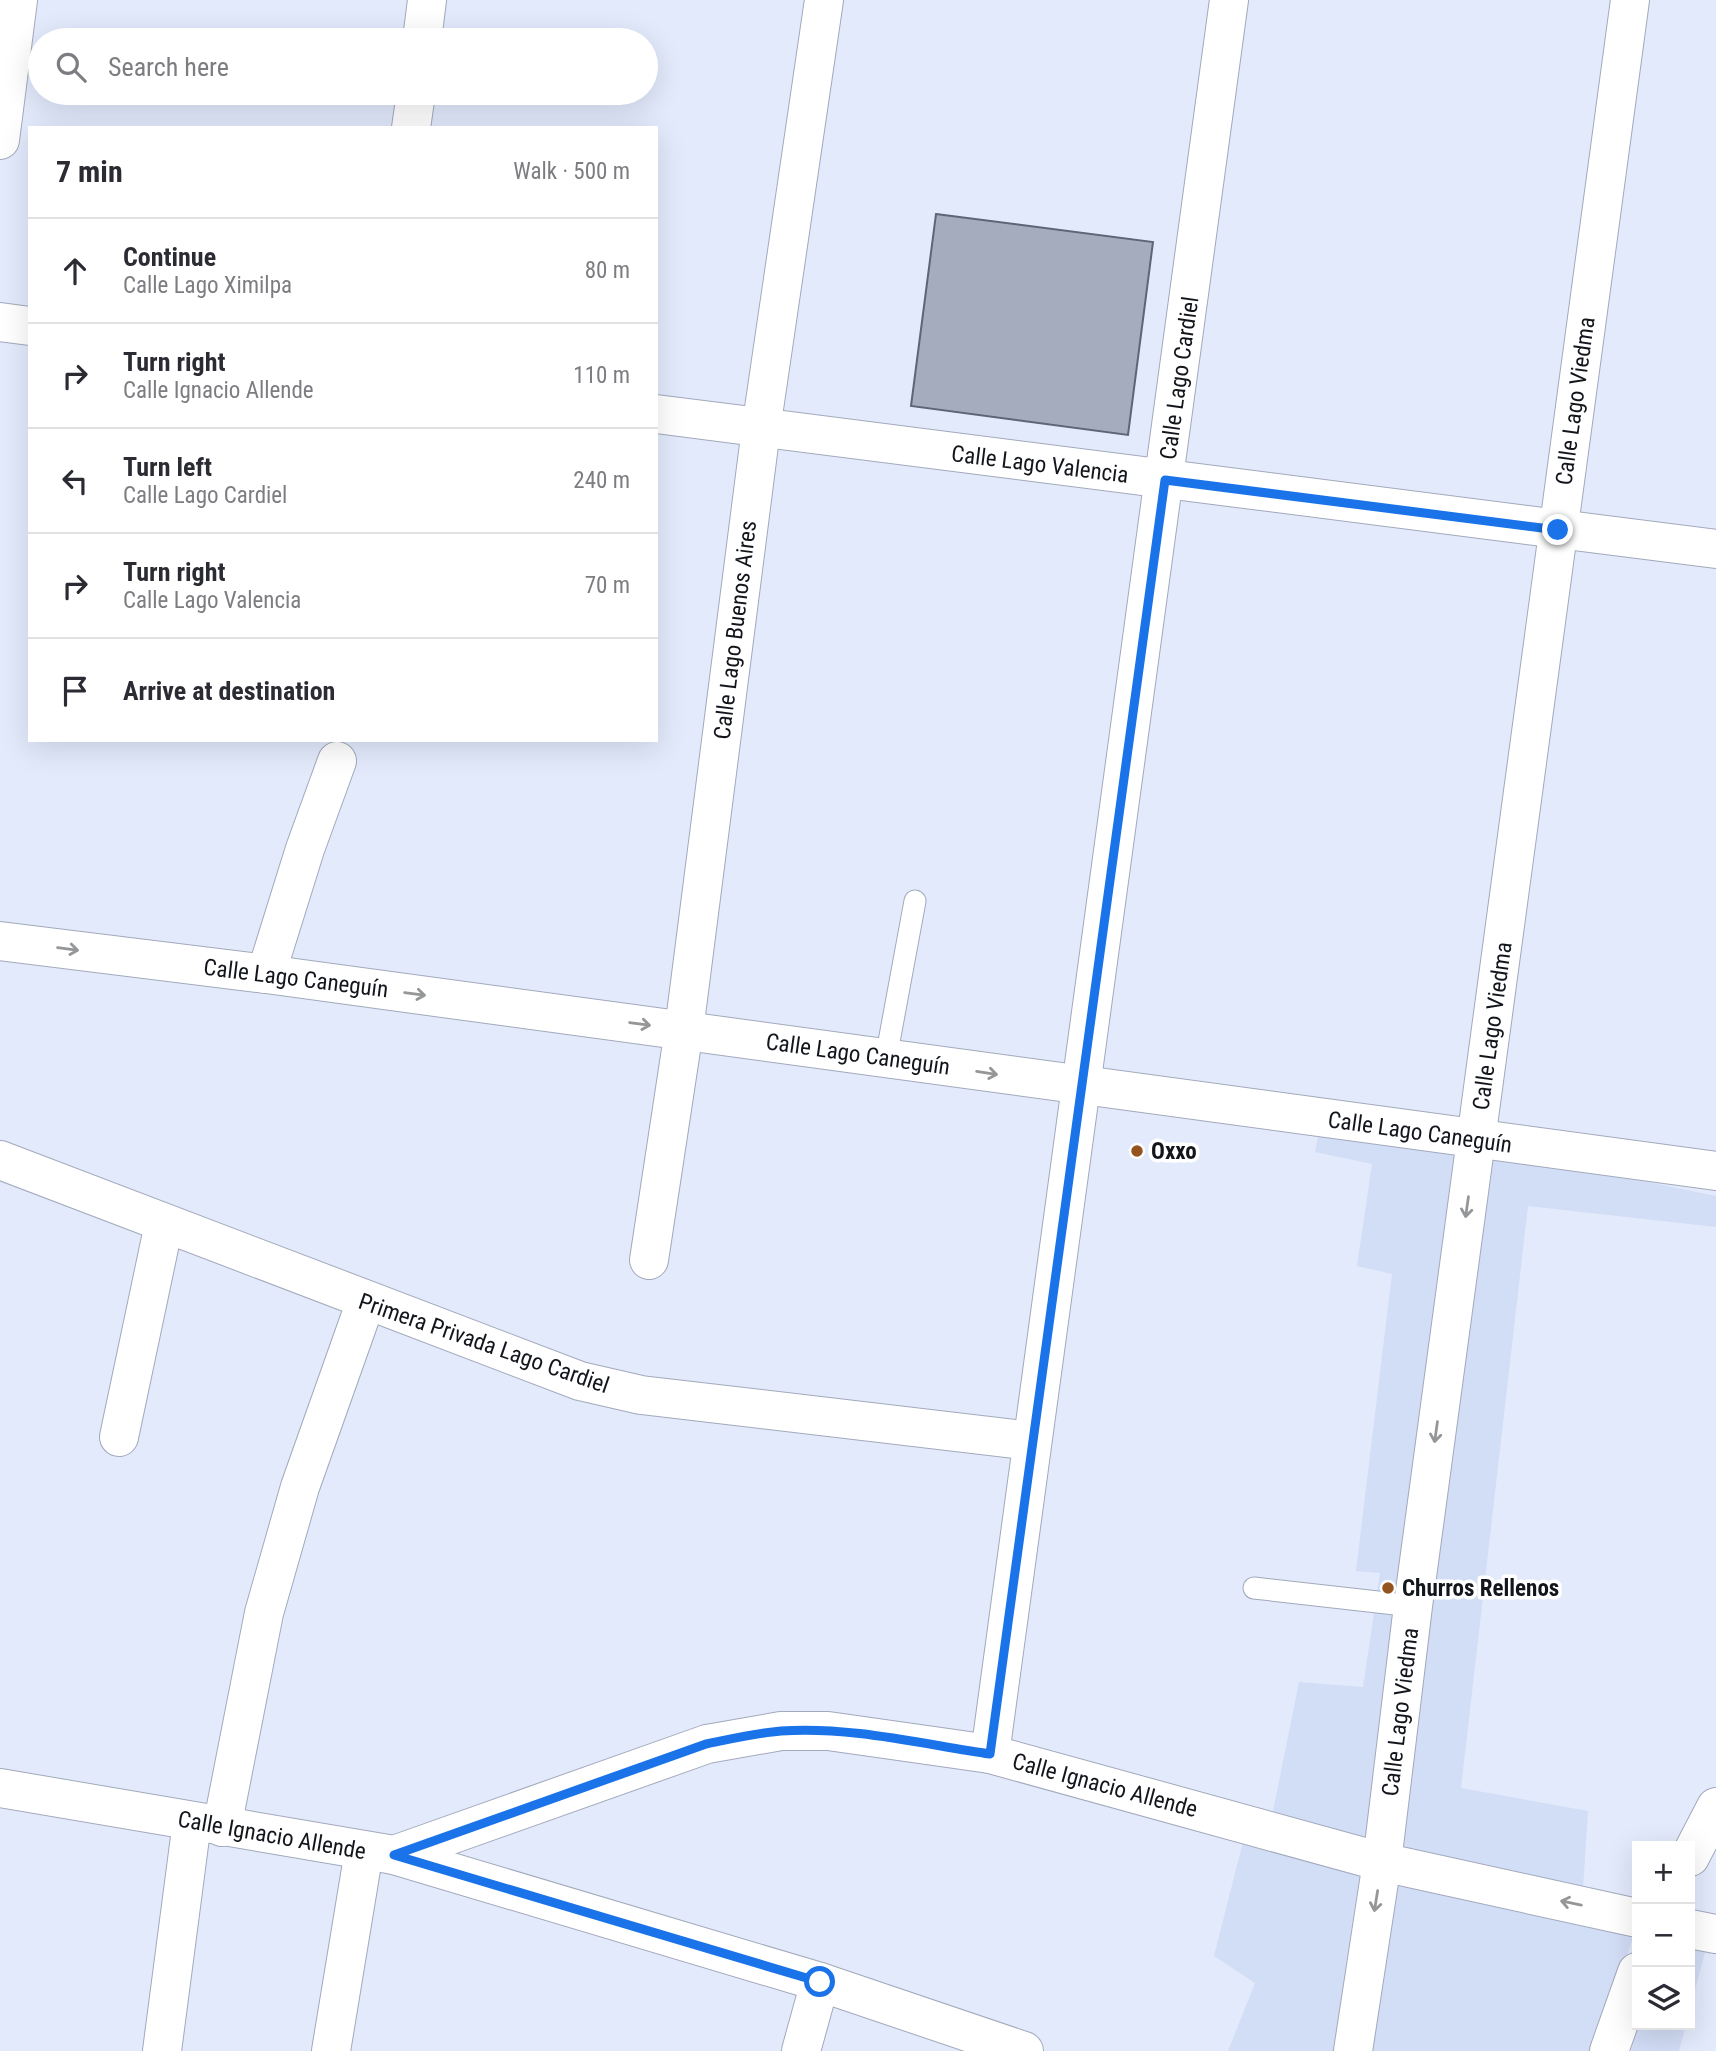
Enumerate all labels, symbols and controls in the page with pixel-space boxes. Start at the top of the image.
search box [28,28,658,105]
icon: search [52,48,90,86]
text: Search here [108,52,229,82]
text: 7 min [56,154,123,189]
text: Walk · 500 m [513,158,630,185]
text: Continue [123,242,216,272]
icon: ahead [56,252,94,290]
text: 80 m [585,257,630,284]
text: Calle Lago Ximilpa [123,272,292,299]
street label: Calle Lago Cardiel [1155,295,1204,461]
street label: Calle Lago Viedma [1550,315,1601,487]
text: Turn right [123,347,225,377]
icon: right [56,357,94,395]
text: 110 m [573,362,630,389]
text: Calle Ignacio Allende [123,377,314,404]
street label: Calle Lago Valencia [950,440,1130,489]
text: Turn left [123,452,212,482]
icon: left [56,462,94,500]
text: 240 m [573,467,630,494]
text: Calle Lago Cardiel [123,482,287,509]
route end [1542,514,1573,545]
street label: Calle Lago Buenos Aires [709,519,762,741]
text: Turn right [123,557,225,587]
icon: right [56,567,94,605]
text: 70 m [585,572,630,599]
text: Calle Lago Valencia [123,587,301,614]
icon: arrive [56,672,94,710]
text: Arrive at destination [123,676,335,706]
street label: Calle Lago Viedma [1467,940,1518,1112]
one-way arrow [56,943,79,956]
street label: Calle Lago Caneguín [202,954,390,1003]
one-way arrow [403,987,426,1000]
one-way arrow [628,1018,651,1031]
street label: Calle Lago Caneguín [764,1028,952,1081]
one-way arrow [975,1067,998,1080]
street label: Calle Lago Caneguín [1326,1106,1514,1159]
place label: Oxxo [1151,1138,1197,1165]
marker: Oxxo [1129,1143,1145,1159]
one-way arrow [1461,1195,1474,1218]
street label: Primera Privada Lago Cardiel [355,1288,613,1399]
one-way arrow [1430,1420,1443,1443]
place label: Churros Rellenos [1402,1575,1559,1602]
marker: Churros Rellenos [1380,1580,1396,1596]
street label: Calle Lago Viedma [1377,1626,1424,1798]
street label: Calle Ignacio Allende [1009,1748,1200,1823]
street label: Calle Ignacio Allende [176,1806,368,1865]
map controls [1632,1841,1695,2030]
button: + [1632,1841,1695,1904]
one-way arrow [1369,1889,1382,1912]
one-way arrow [1560,1896,1583,1909]
button: − [1632,1904,1695,1967]
route start [804,1966,835,1997]
button: layers [1632,1967,1695,2030]

